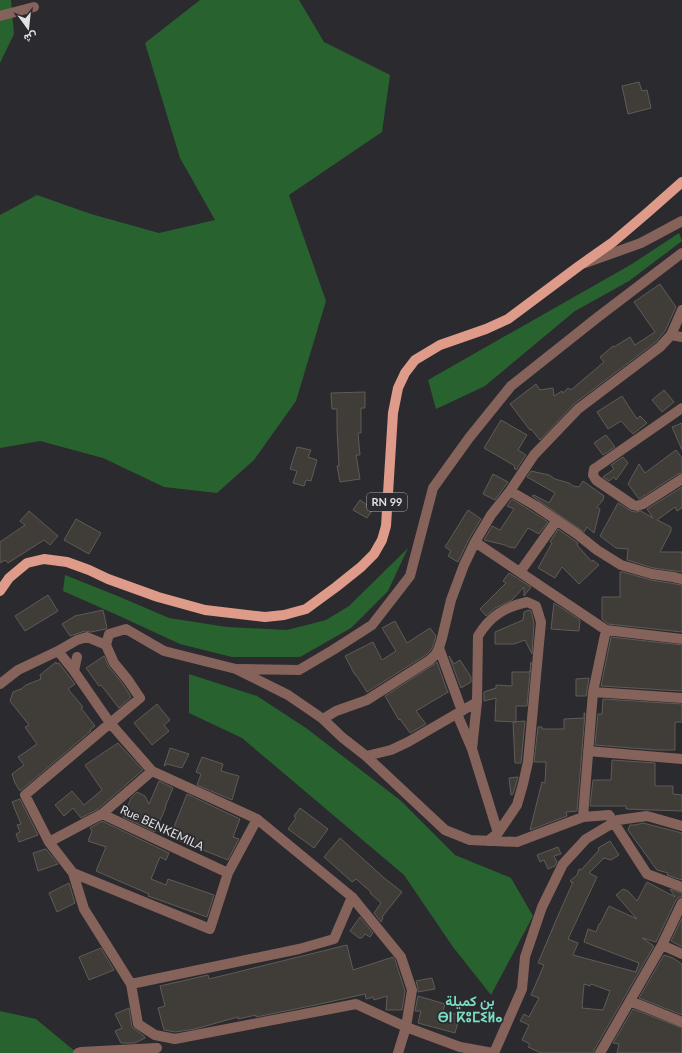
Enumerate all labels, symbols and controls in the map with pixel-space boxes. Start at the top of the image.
north arrow [8,8,48,48]
text: ش [22,29,39,46]
road number: RN 99 [367,493,407,511]
street label: Rue BENKEMILA [118,802,207,854]
district label: بن كميلة ⴱⵏ ⴽⵓⵎⵉⵍⴰ [438,992,502,1025]

